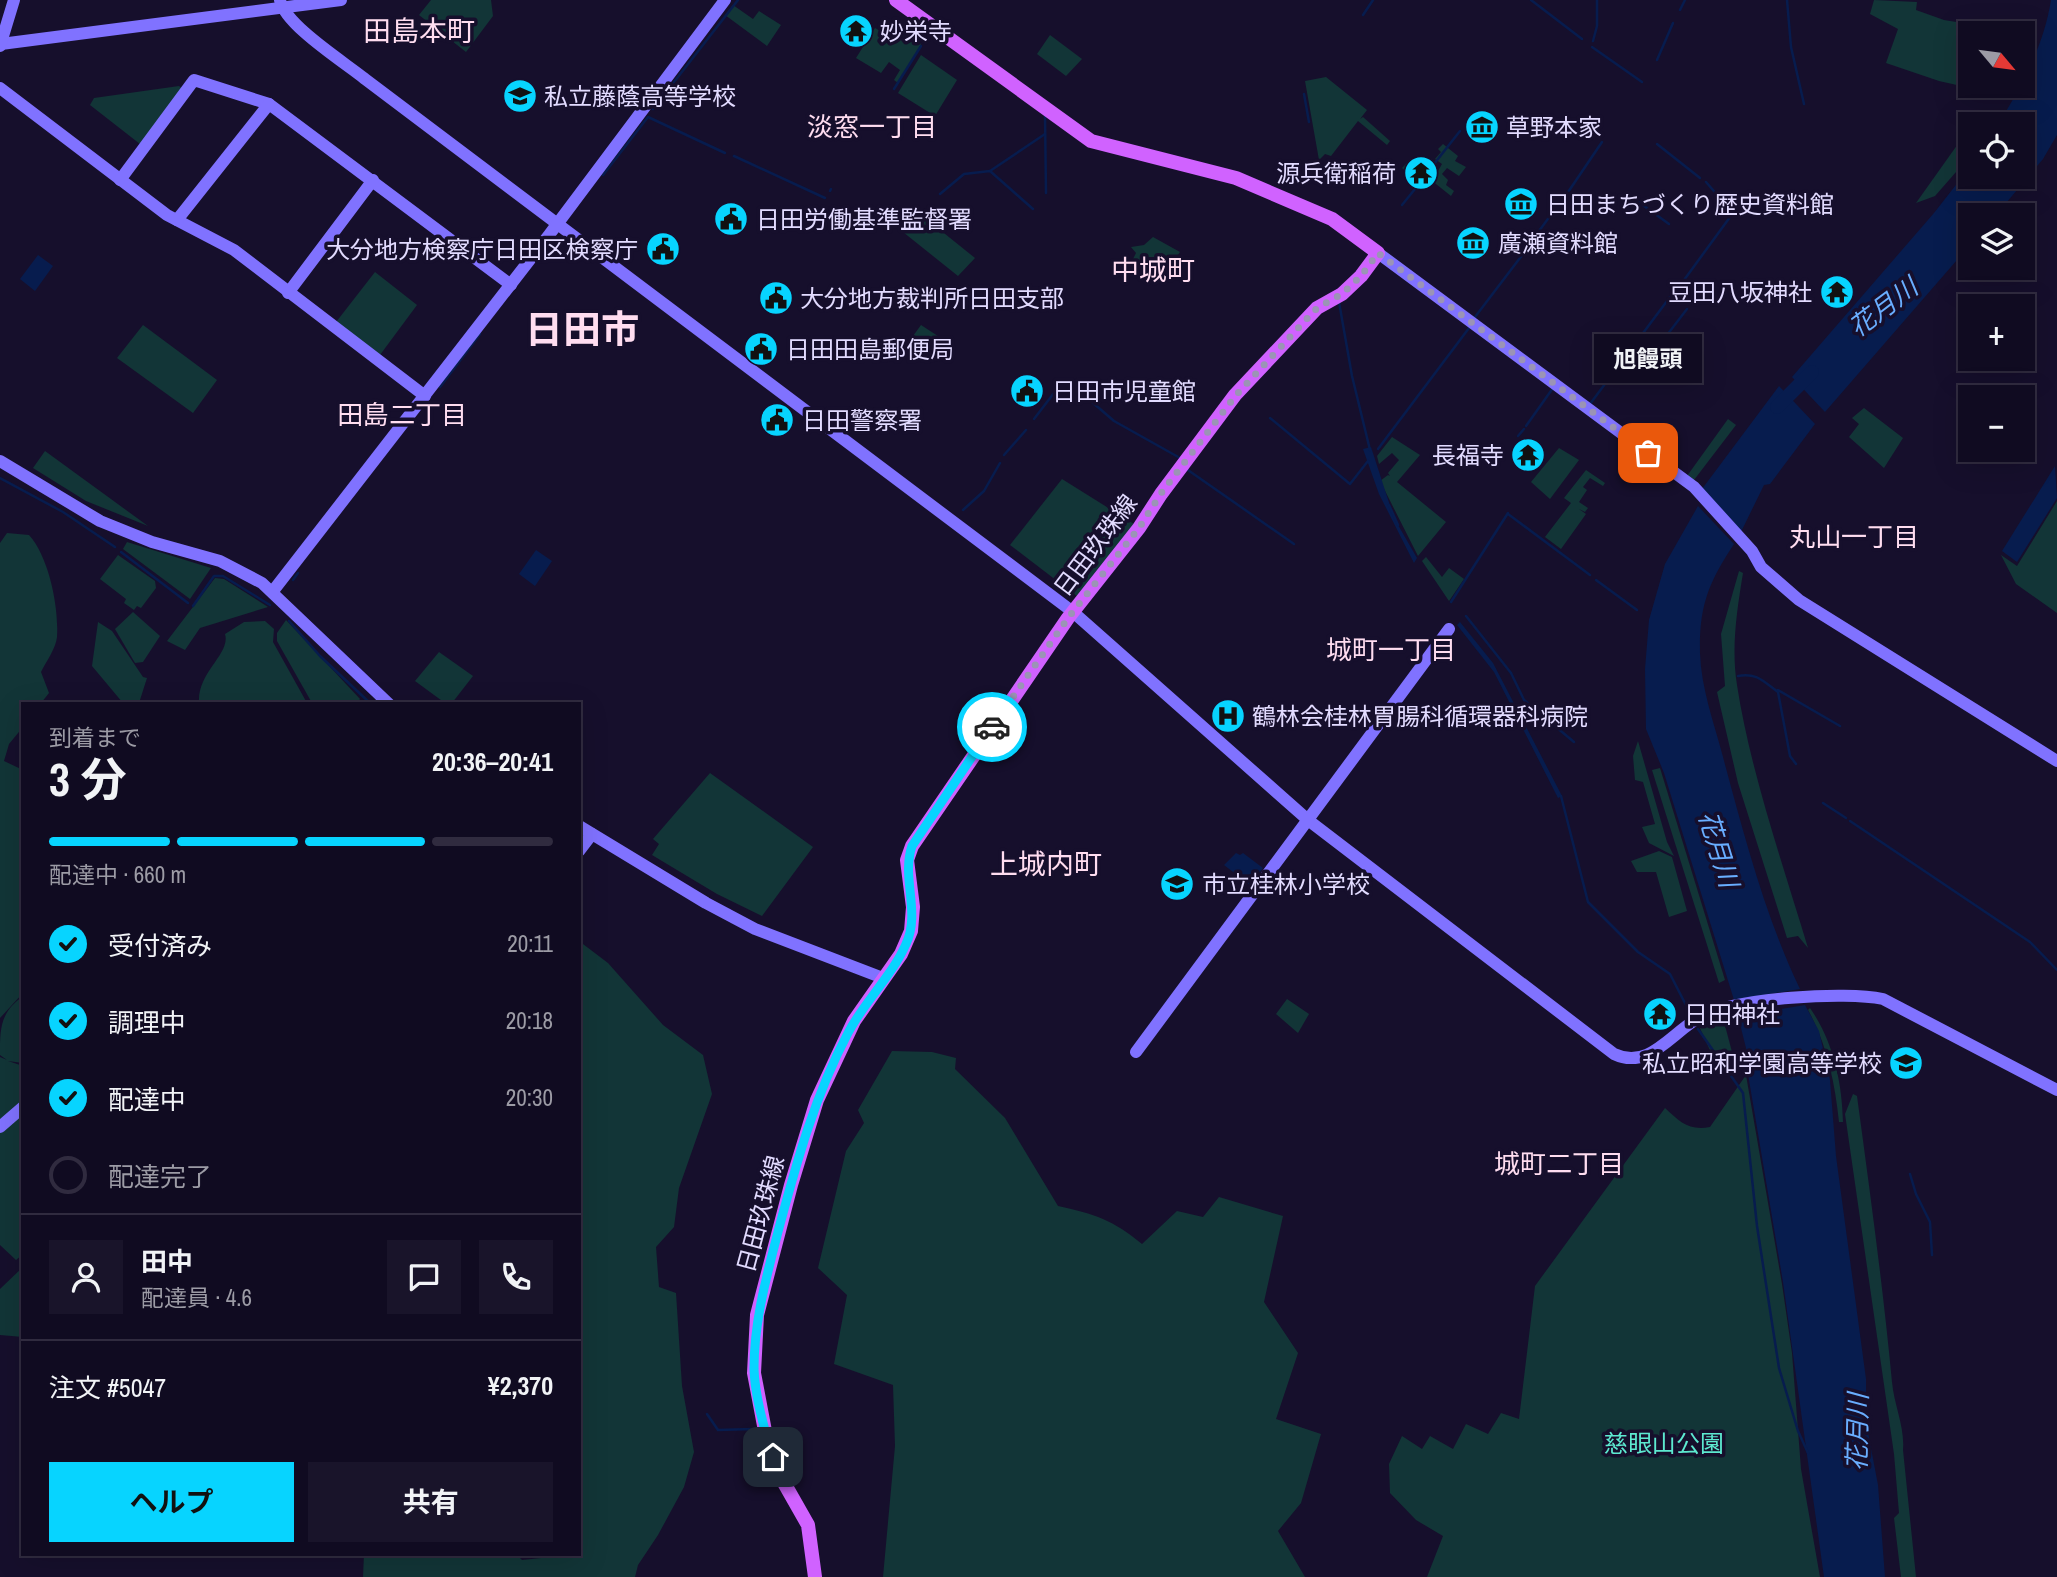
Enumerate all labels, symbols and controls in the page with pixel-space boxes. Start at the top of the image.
district label: 田島本町 [363,12,475,50]
temple icon: 妙栄寺 [837,12,875,50]
place label: 妙栄寺 [880,15,952,47]
north arrow [1958,21,2035,98]
map controls [1958,21,2035,462]
school or university icon: 私立藤蔭高等学校 [501,77,539,115]
place label: 私立藤蔭高等学校 [544,80,736,112]
museum icon: 草野本家 [1463,108,1501,146]
district label: 淡窓一丁目 [807,109,937,144]
place label: 草野本家 [1506,111,1602,143]
button: locate [1958,112,2035,189]
temple icon: 源兵衛稲荷 [1402,154,1440,192]
place label: 源兵衛稲荷 [1276,157,1396,189]
museum icon: 日田まちづくり歴史資料館 [1502,185,1540,223]
place label: 日田まちづくり歴史資料館 [1546,188,1834,220]
public building icon: 日田労働基準監督署 [712,200,750,238]
place label: 日田労働基準監督署 [756,203,972,235]
button: layers [1958,203,2035,280]
museum icon: 廣瀬資料館 [1454,224,1492,262]
place label: 廣瀬資料館 [1498,227,1618,259]
public building icon: 大分地方検察庁日田区検察庁 [644,230,682,268]
place label: 大分地方検察庁日田区検察庁 [326,233,638,265]
district label: 中城町 [1111,251,1195,289]
water label: 花月川 [1841,268,1927,344]
temple icon: 豆田八坂神社 [1818,273,1856,311]
place label: 豆田八坂神社 [1668,276,1812,308]
public building icon: 大分地方裁判所日田支部 [757,279,795,317]
place label: 大分地方裁判所日田支部 [800,282,1064,314]
button: + [1958,294,2035,371]
district label: 日田市 [525,304,639,355]
public building icon: 日田田島郵便局 [742,330,780,368]
place label: 日田田島郵便局 [786,333,954,365]
callout: 旭饅頭 [1594,334,1702,383]
text: 旭饅頭 [1614,343,1683,374]
public building icon: 日田市児童館 [1008,372,1046,410]
place label: 日田市児童館 [1052,375,1196,407]
button: − [1958,385,2035,462]
district label: 田島二丁目 [337,397,467,432]
public building icon: 日田警察署 [758,401,796,439]
place label: 日田警察署 [802,404,922,436]
pin [1618,423,1678,483]
icon: bag [1629,434,1667,472]
temple icon: 長福寺 [1509,436,1547,474]
place label: 長福寺 [1432,439,1504,471]
street label: 日田玖珠線 [1046,487,1144,603]
district label: 丸山一丁目 [1789,519,1919,554]
district label: 城町一丁目 [1326,632,1456,667]
courier [957,692,1027,762]
hospital icon: 鶴林会桂林胃腸科循環器科病院 [1209,697,1247,735]
place label: 鶴林会桂林胃腸科循環器科病院 [1252,700,1588,732]
icon: car [973,708,1011,746]
text: 到着まで [49,722,141,753]
text: 20:36–20:41 [432,744,553,779]
text: 3 分 [49,748,126,810]
water label: 花月川 [1691,807,1748,894]
district label: 上城内町 [990,845,1102,883]
text: 配達中 · 660 m [49,859,186,890]
school or university icon: 市立桂林小学校 [1158,865,1196,903]
place label: 市立桂林小学校 [1202,868,1370,900]
icon: check [49,925,87,963]
text: 受付済み [108,928,212,963]
text: 20:11 [507,928,553,959]
temple icon: 日田神社 [1641,995,1679,1033]
place label: 日田神社 [1684,998,1780,1030]
icon: check [49,1002,87,1040]
text: 調理中 [108,1005,186,1040]
text: 20:18 [506,1005,553,1036]
school or university icon: 私立昭和学園高等学校 [1887,1044,1925,1082]
place label: 私立昭和学園高等学校 [1642,1047,1882,1079]
icon: check [49,1079,87,1117]
text: 配達中 [108,1082,186,1117]
text: 20:30 [506,1082,553,1113]
district label: 城町二丁目 [1494,1146,1624,1181]
street label: 日田玖珠線 [729,1152,791,1276]
text: 配達完了 [108,1159,212,1194]
button: person [49,1240,123,1314]
button: chat [387,1240,461,1314]
button: phone [479,1240,553,1314]
text: 田中 [141,1244,193,1279]
text: 配達員 · 4.6 [141,1282,252,1313]
text: ¥2,370 [488,1368,553,1403]
text: 注文 #5047 [49,1370,166,1405]
water label: 花月川 [1839,1390,1875,1471]
pin [743,1427,803,1487]
park label: 慈眼山公園 [1604,1427,1724,1459]
icon: home [754,1438,792,1476]
button: ヘルプ [49,1462,294,1542]
button: 共有 [308,1462,553,1542]

